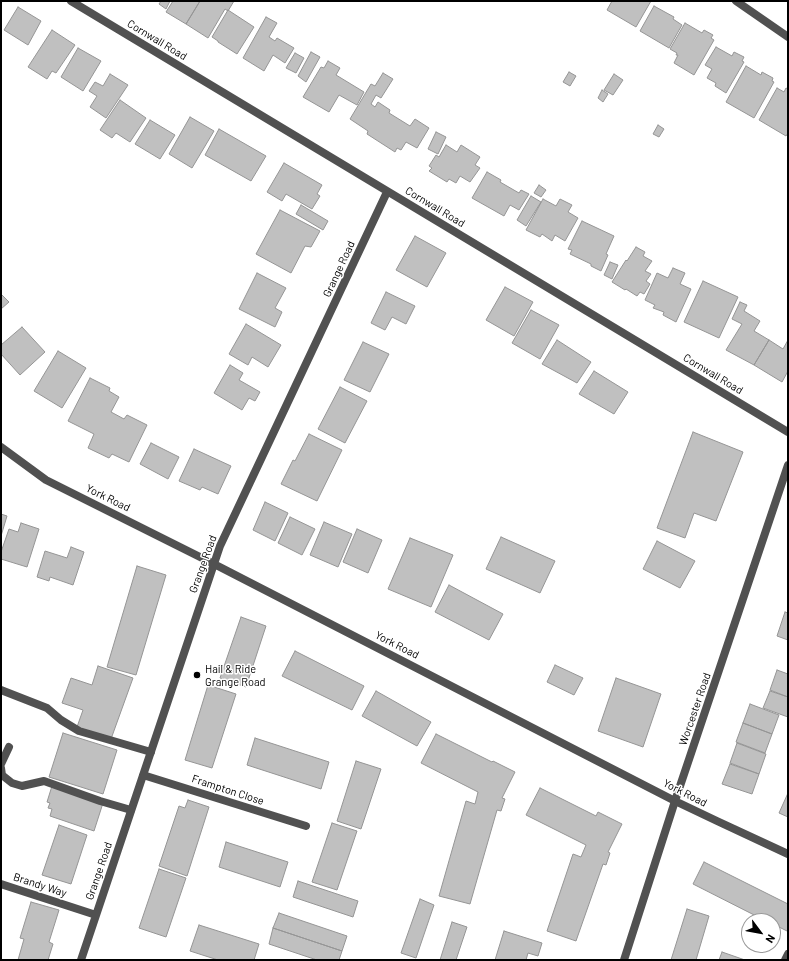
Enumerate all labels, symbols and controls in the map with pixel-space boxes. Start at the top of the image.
street label: Cornwall Road [125,17,189,63]
street label: Cornwall Road [403,184,467,230]
street label: Grange Road [320,239,358,299]
street label: Cornwall Road [681,351,745,397]
street label: York Road [84,482,132,514]
street label: Grange Road [186,533,220,595]
street label: York Road [373,628,421,662]
place label: Hail & Ride Grange Road [205,662,266,688]
marker: Hail & Ride Grange Road [192,670,202,680]
street label: Worcester Road [676,671,714,747]
street label: Frampton Close [190,772,266,808]
street label: York Road [661,776,709,810]
street label: Grange Road [83,840,115,902]
street label: Brandy Way [12,870,68,900]
north arrow [741,913,781,953]
text: N [763,933,778,946]

